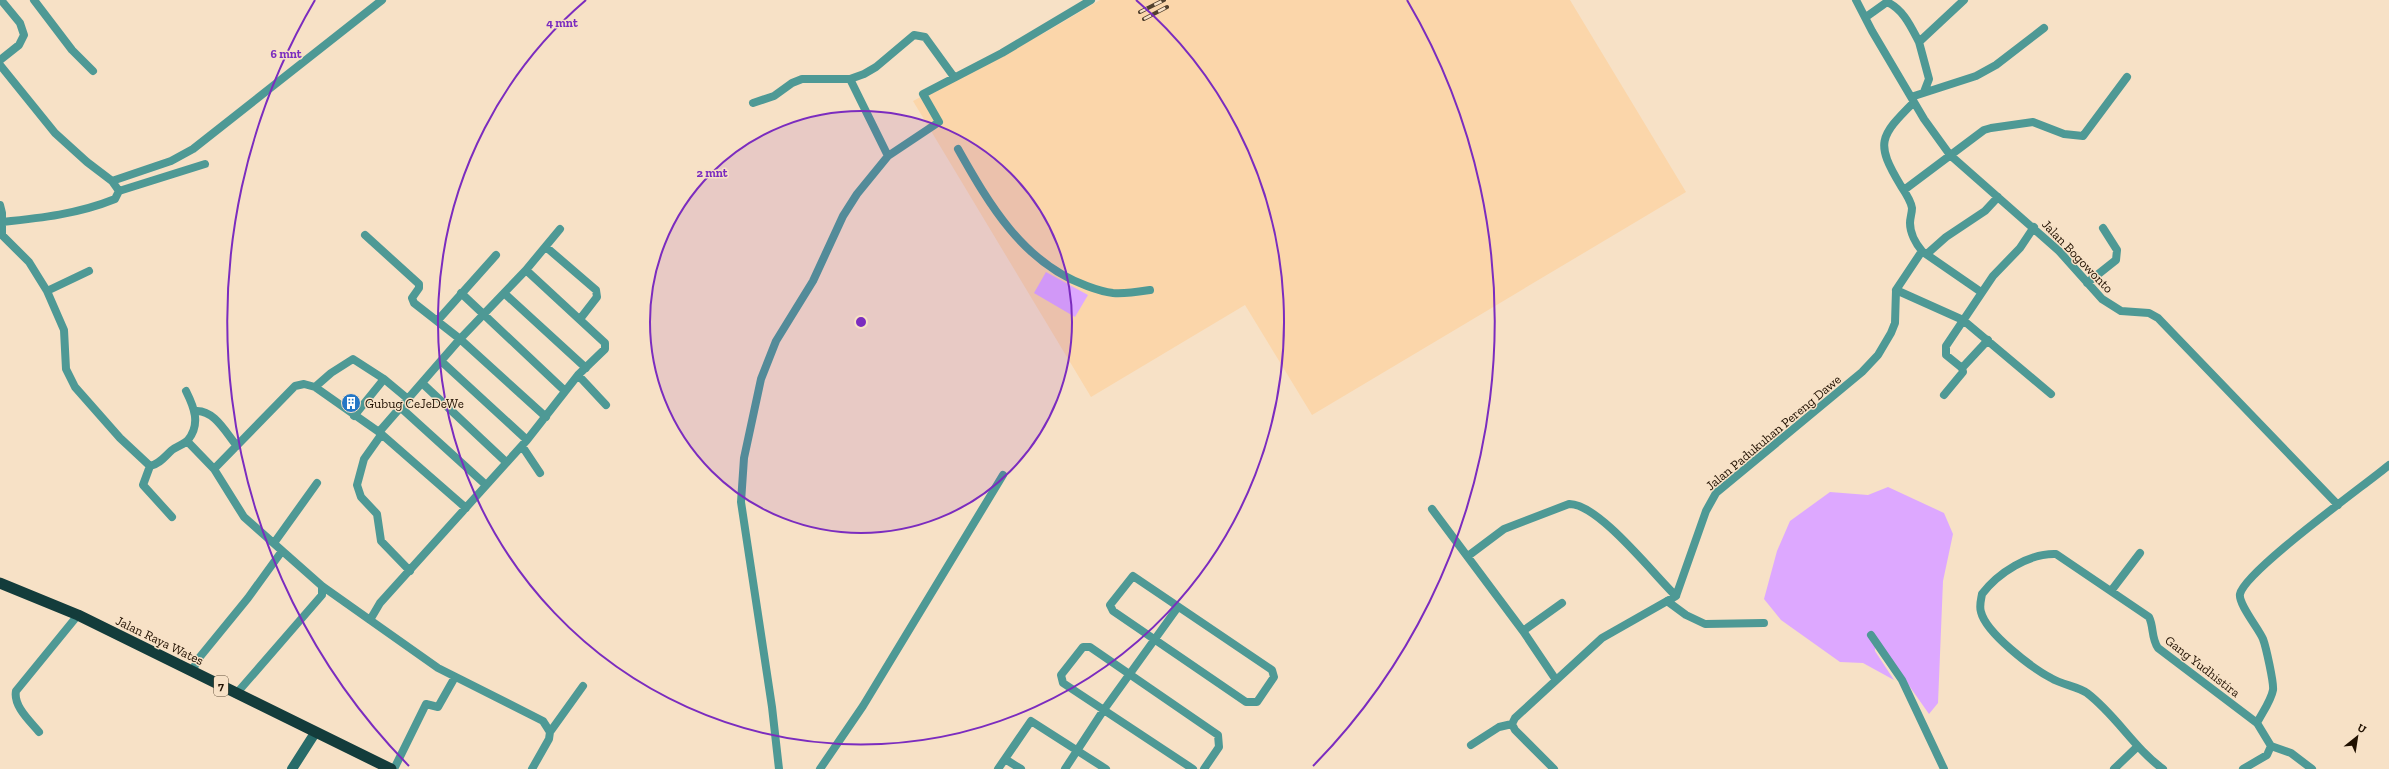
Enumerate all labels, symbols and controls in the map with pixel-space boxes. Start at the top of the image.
text: 4 mnt [546,16,578,30]
text: 6 mnt [270,47,302,61]
text: 2 mnt [696,166,728,180]
street label: Jalan Bogowonto [2039,217,2116,296]
centre of rings [854,315,868,329]
street label: Jalan Padukuhan Pereng Dawe [1703,372,1844,493]
building icon: Gubug CeJeDeWe [340,392,362,414]
place label: Gubug CeJeDeWe [365,396,464,411]
street label: Jalan Raya Wates [113,613,206,668]
street label: Gang Yudhistira [2162,632,2244,701]
road number: 7 [214,676,228,696]
north arrow [2337,717,2377,757]
text: U [2355,721,2368,736]

